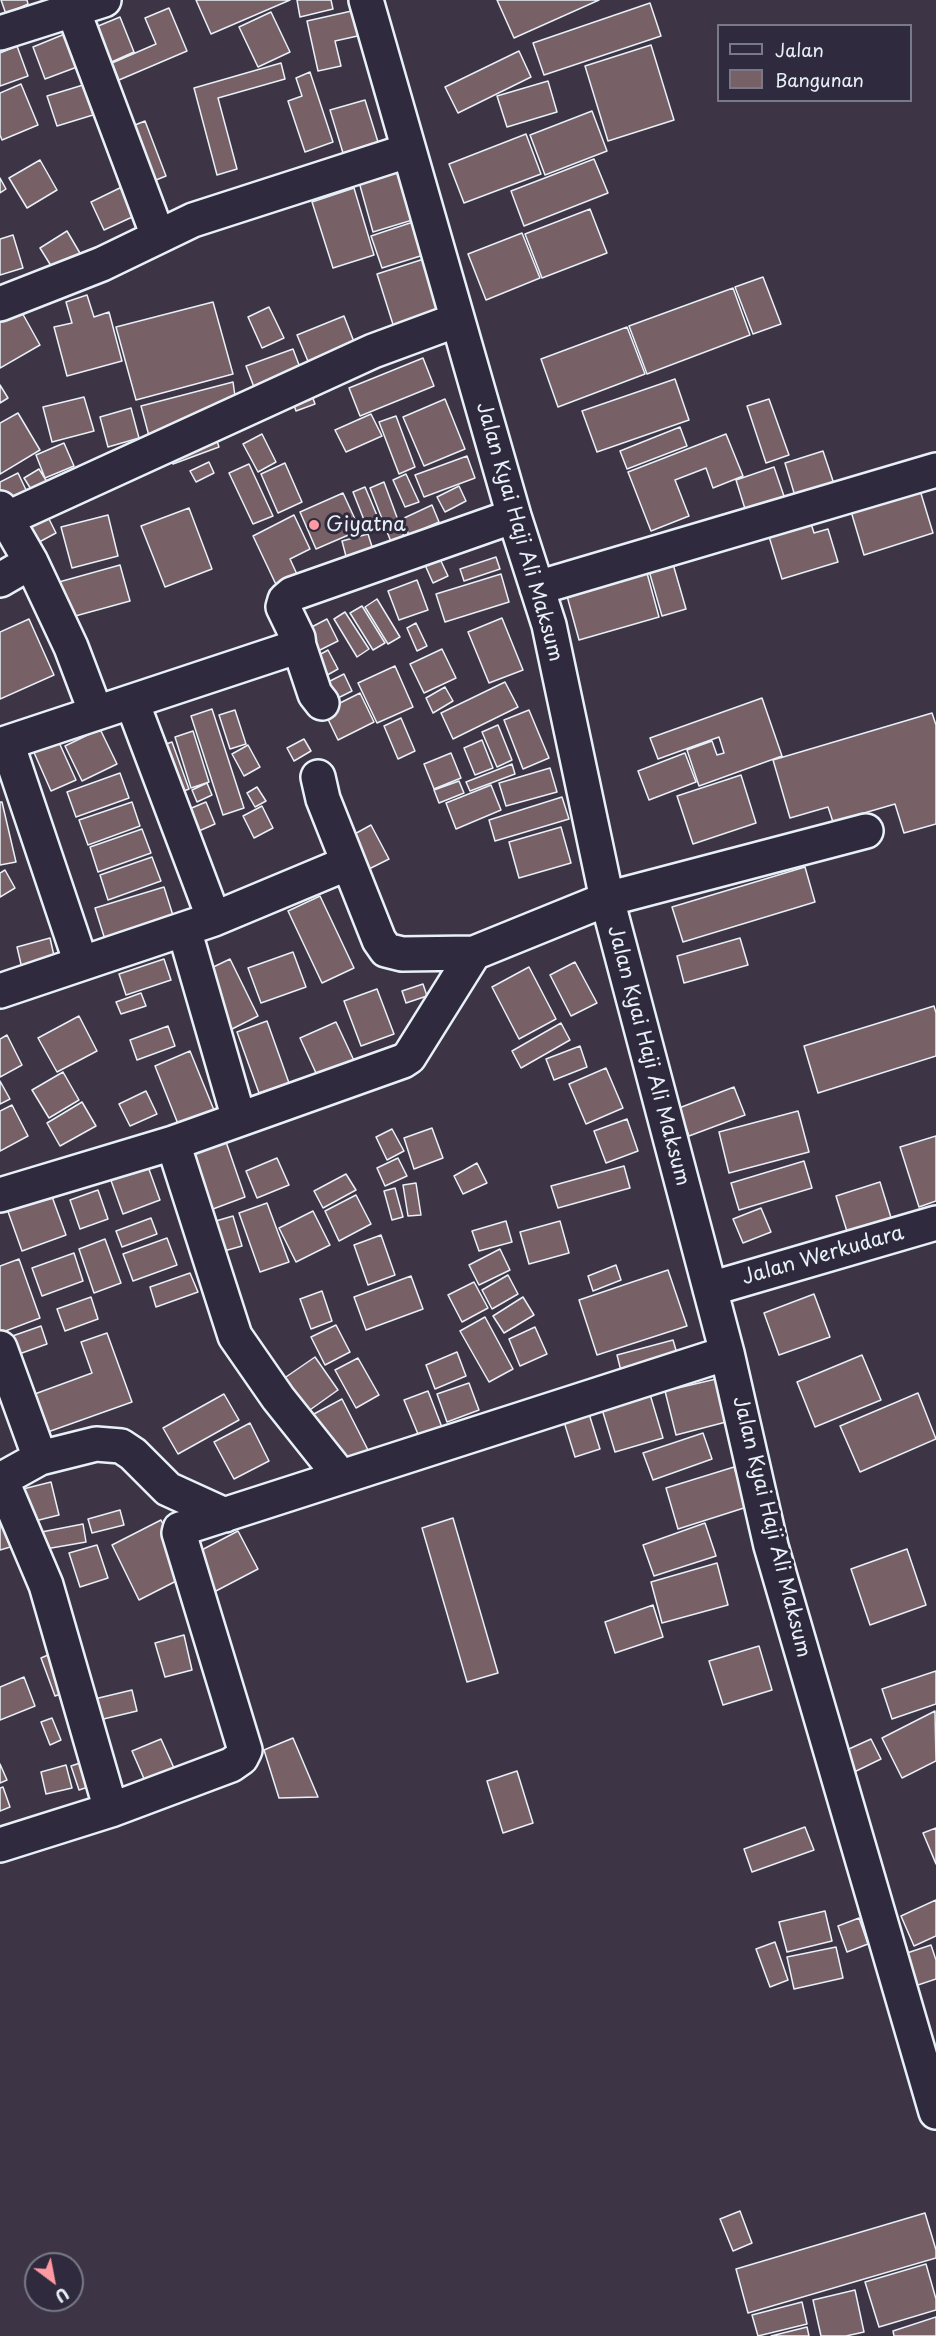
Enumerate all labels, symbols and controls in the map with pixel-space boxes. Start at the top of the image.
legend [717,24,912,102]
text: Jalan [775,36,824,63]
text: Bangunan [775,66,864,93]
street label: Jalan Kyai Haji Ali Maksum [470,400,568,664]
place label: Giyatna [326,513,406,537]
marker: Giyatna [307,518,321,532]
street label: Jalan Kyai Haji Ali Maksum [602,923,694,1189]
street label: Jalan Werkudara [739,1221,907,1291]
street label: Jalan Kyai Haji Ali Maksum [727,1394,815,1660]
north arrow [24,2252,84,2312]
text: U [51,2282,74,2309]

